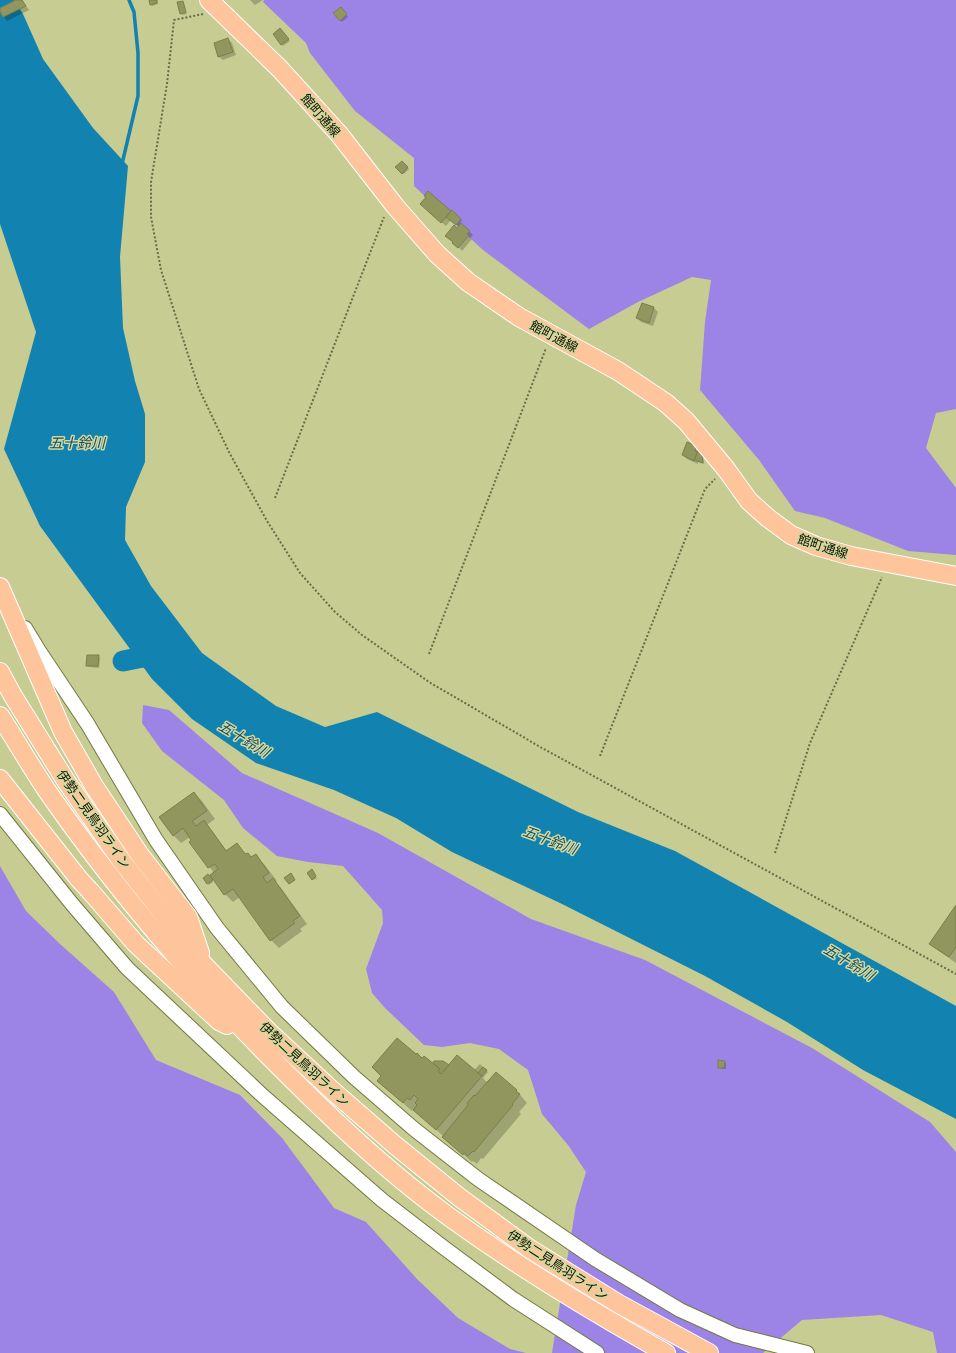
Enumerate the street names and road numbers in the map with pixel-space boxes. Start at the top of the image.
street label: 館町通線 [298,90,344,140]
street label: 館町通線 [527,317,581,355]
street label: 館町通線 [796,530,850,562]
street label: 伊勢二見鳥羽ライン [54,766,134,872]
street label: 伊勢二見鳥羽ライン [257,1018,353,1110]
street label: 伊勢二見鳥羽ライン [505,1226,611,1304]

